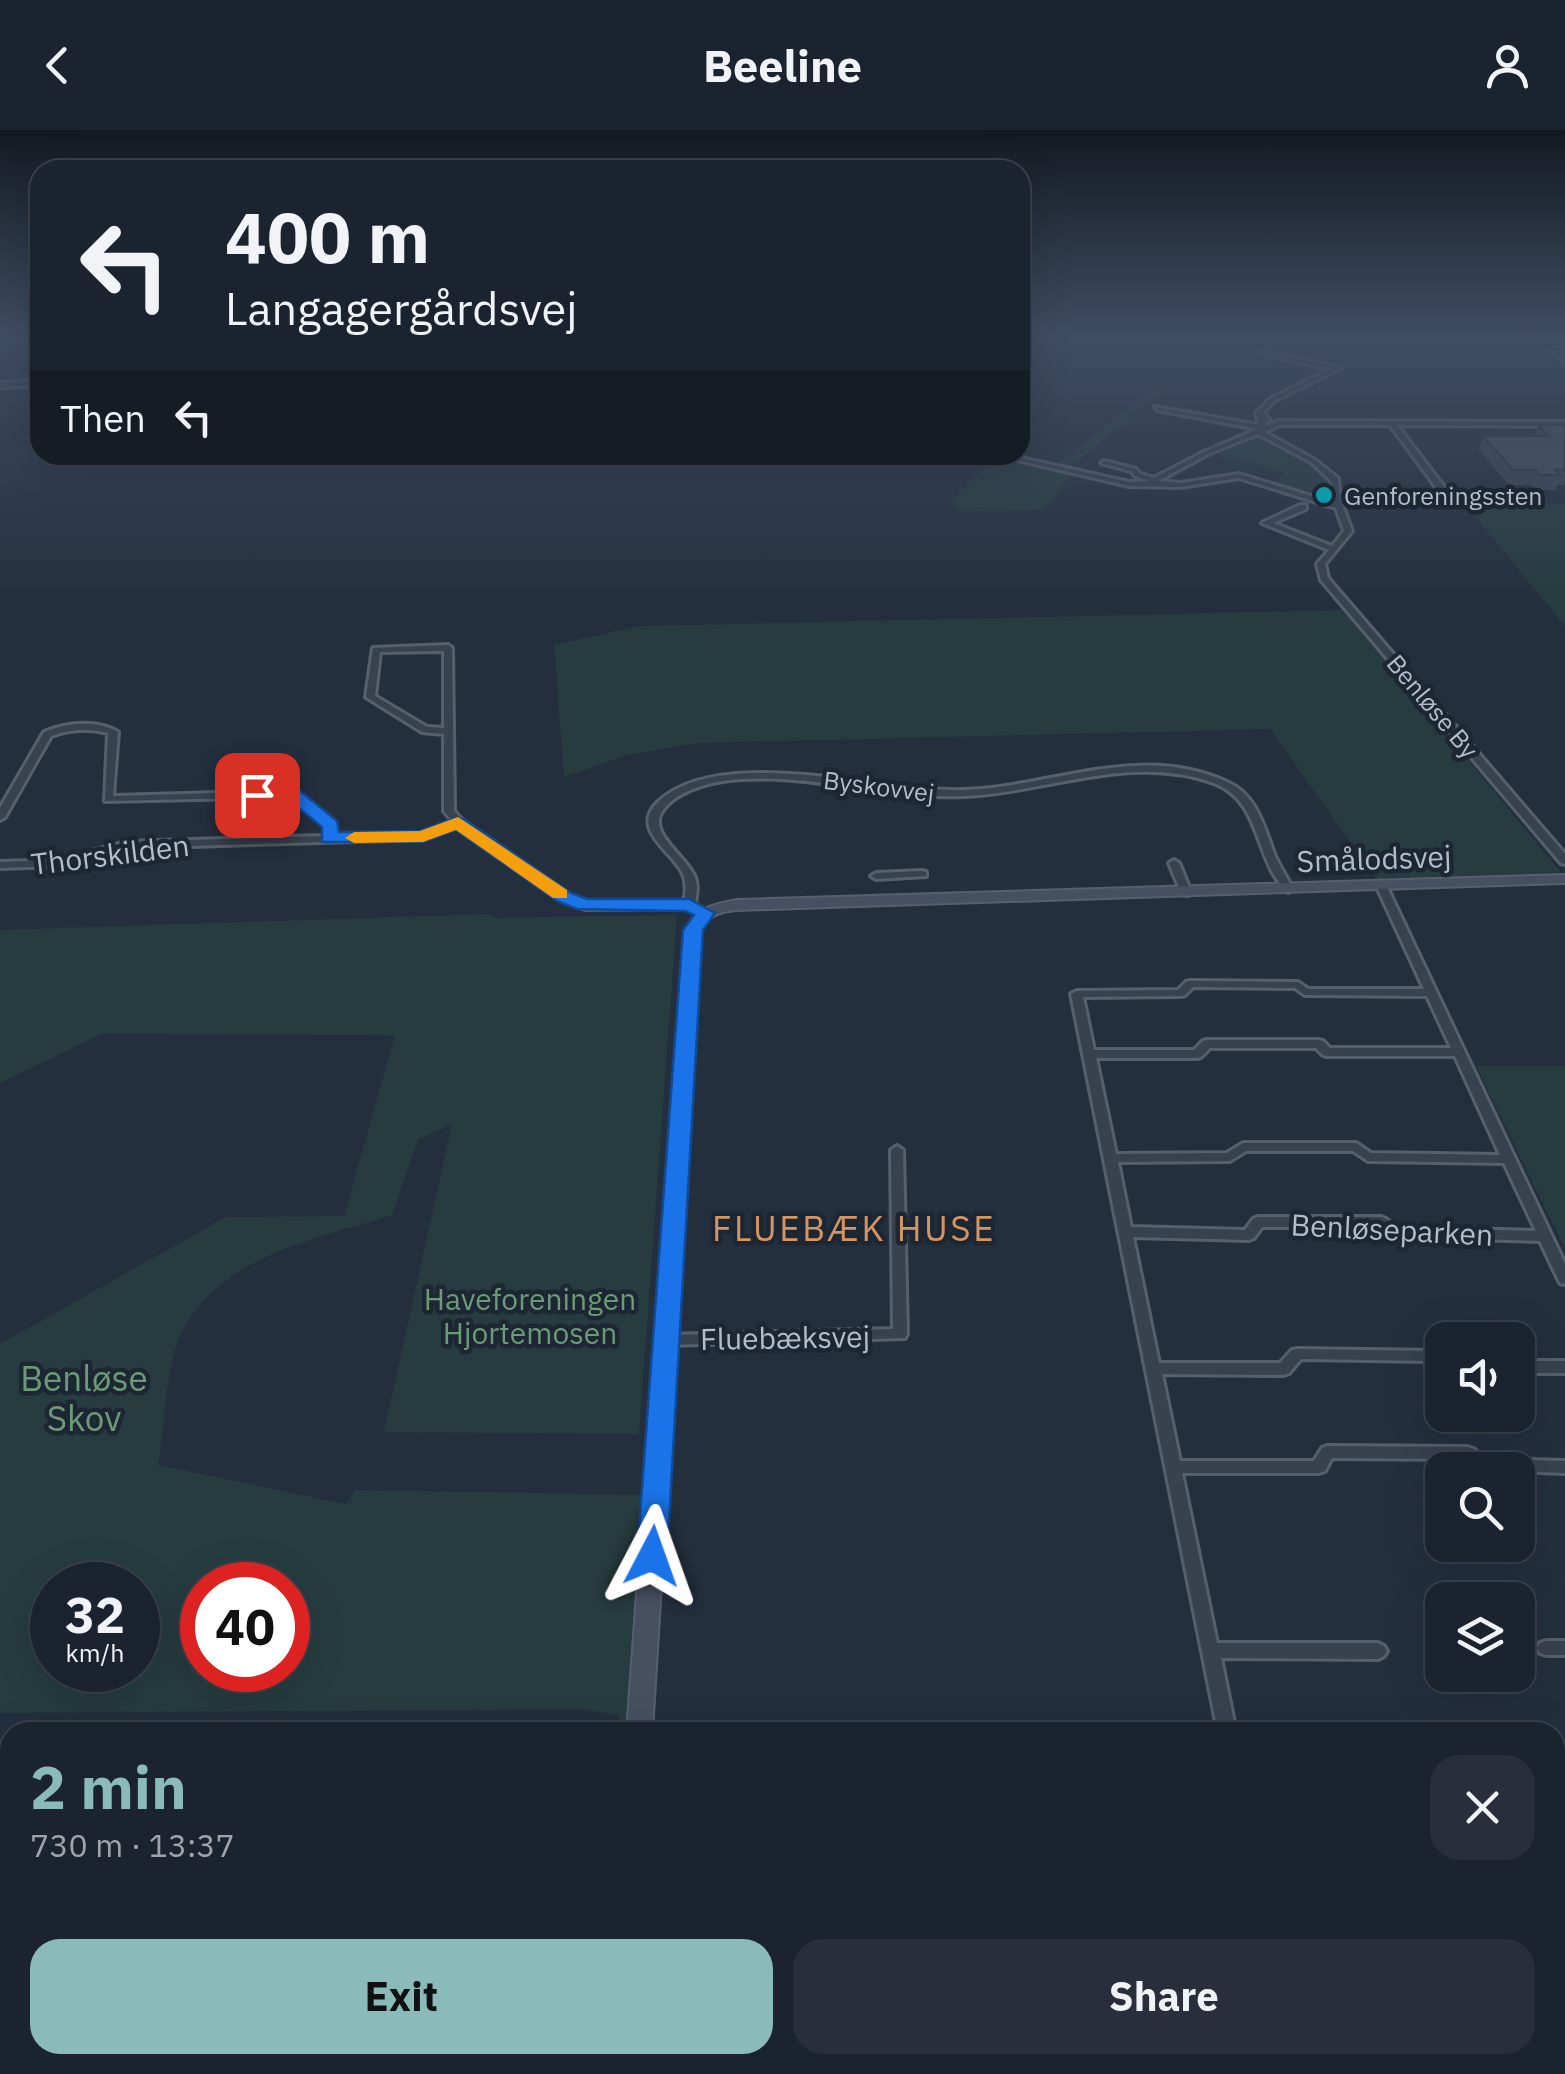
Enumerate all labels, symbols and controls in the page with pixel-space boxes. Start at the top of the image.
text: Beeline [703,36,862,94]
icon: back [30,38,85,93]
icon: person [1480,38,1535,93]
text: 400 m [225,191,430,282]
icon: left [60,200,190,330]
text: Langagergårdsvej [225,279,578,337]
icon: left [166,390,221,445]
text: Then [60,393,146,442]
place label: Genforeningssten [1344,479,1543,512]
marker: Genforeningssten [1313,484,1335,506]
street label: Benløse By [1380,647,1486,765]
pin [215,753,300,838]
street label: Byskovvej [822,763,936,809]
icon: arrive [230,768,285,823]
street label: Thorskilden [29,825,191,883]
street label: Smålodsvej [1296,836,1452,880]
street label: Benløseparken [1290,1204,1494,1254]
district label: FLUEBÆK HUSE [712,1205,996,1251]
park label: Haveforeningen Hjortemosen [424,1279,636,1352]
street label: Fluebæksvej [700,1316,870,1358]
map controls [1425,1322,1535,1692]
button: sound [1425,1322,1535,1432]
park label: Benløse Skov [20,1355,148,1441]
button: search [1425,1452,1535,1562]
position arrow [600,1504,704,1608]
speed limit sign: 40 [180,1562,310,1692]
text: 32 [65,1582,125,1647]
button: layers [1425,1582,1535,1692]
text: km/h [66,1636,124,1669]
text: 2 min [30,1747,187,1826]
button: close [1430,1755,1535,1860]
text: 730 m · 13:37 [30,1824,235,1866]
button: Exit [30,1939,773,2054]
button: Share [793,1939,1535,2054]

